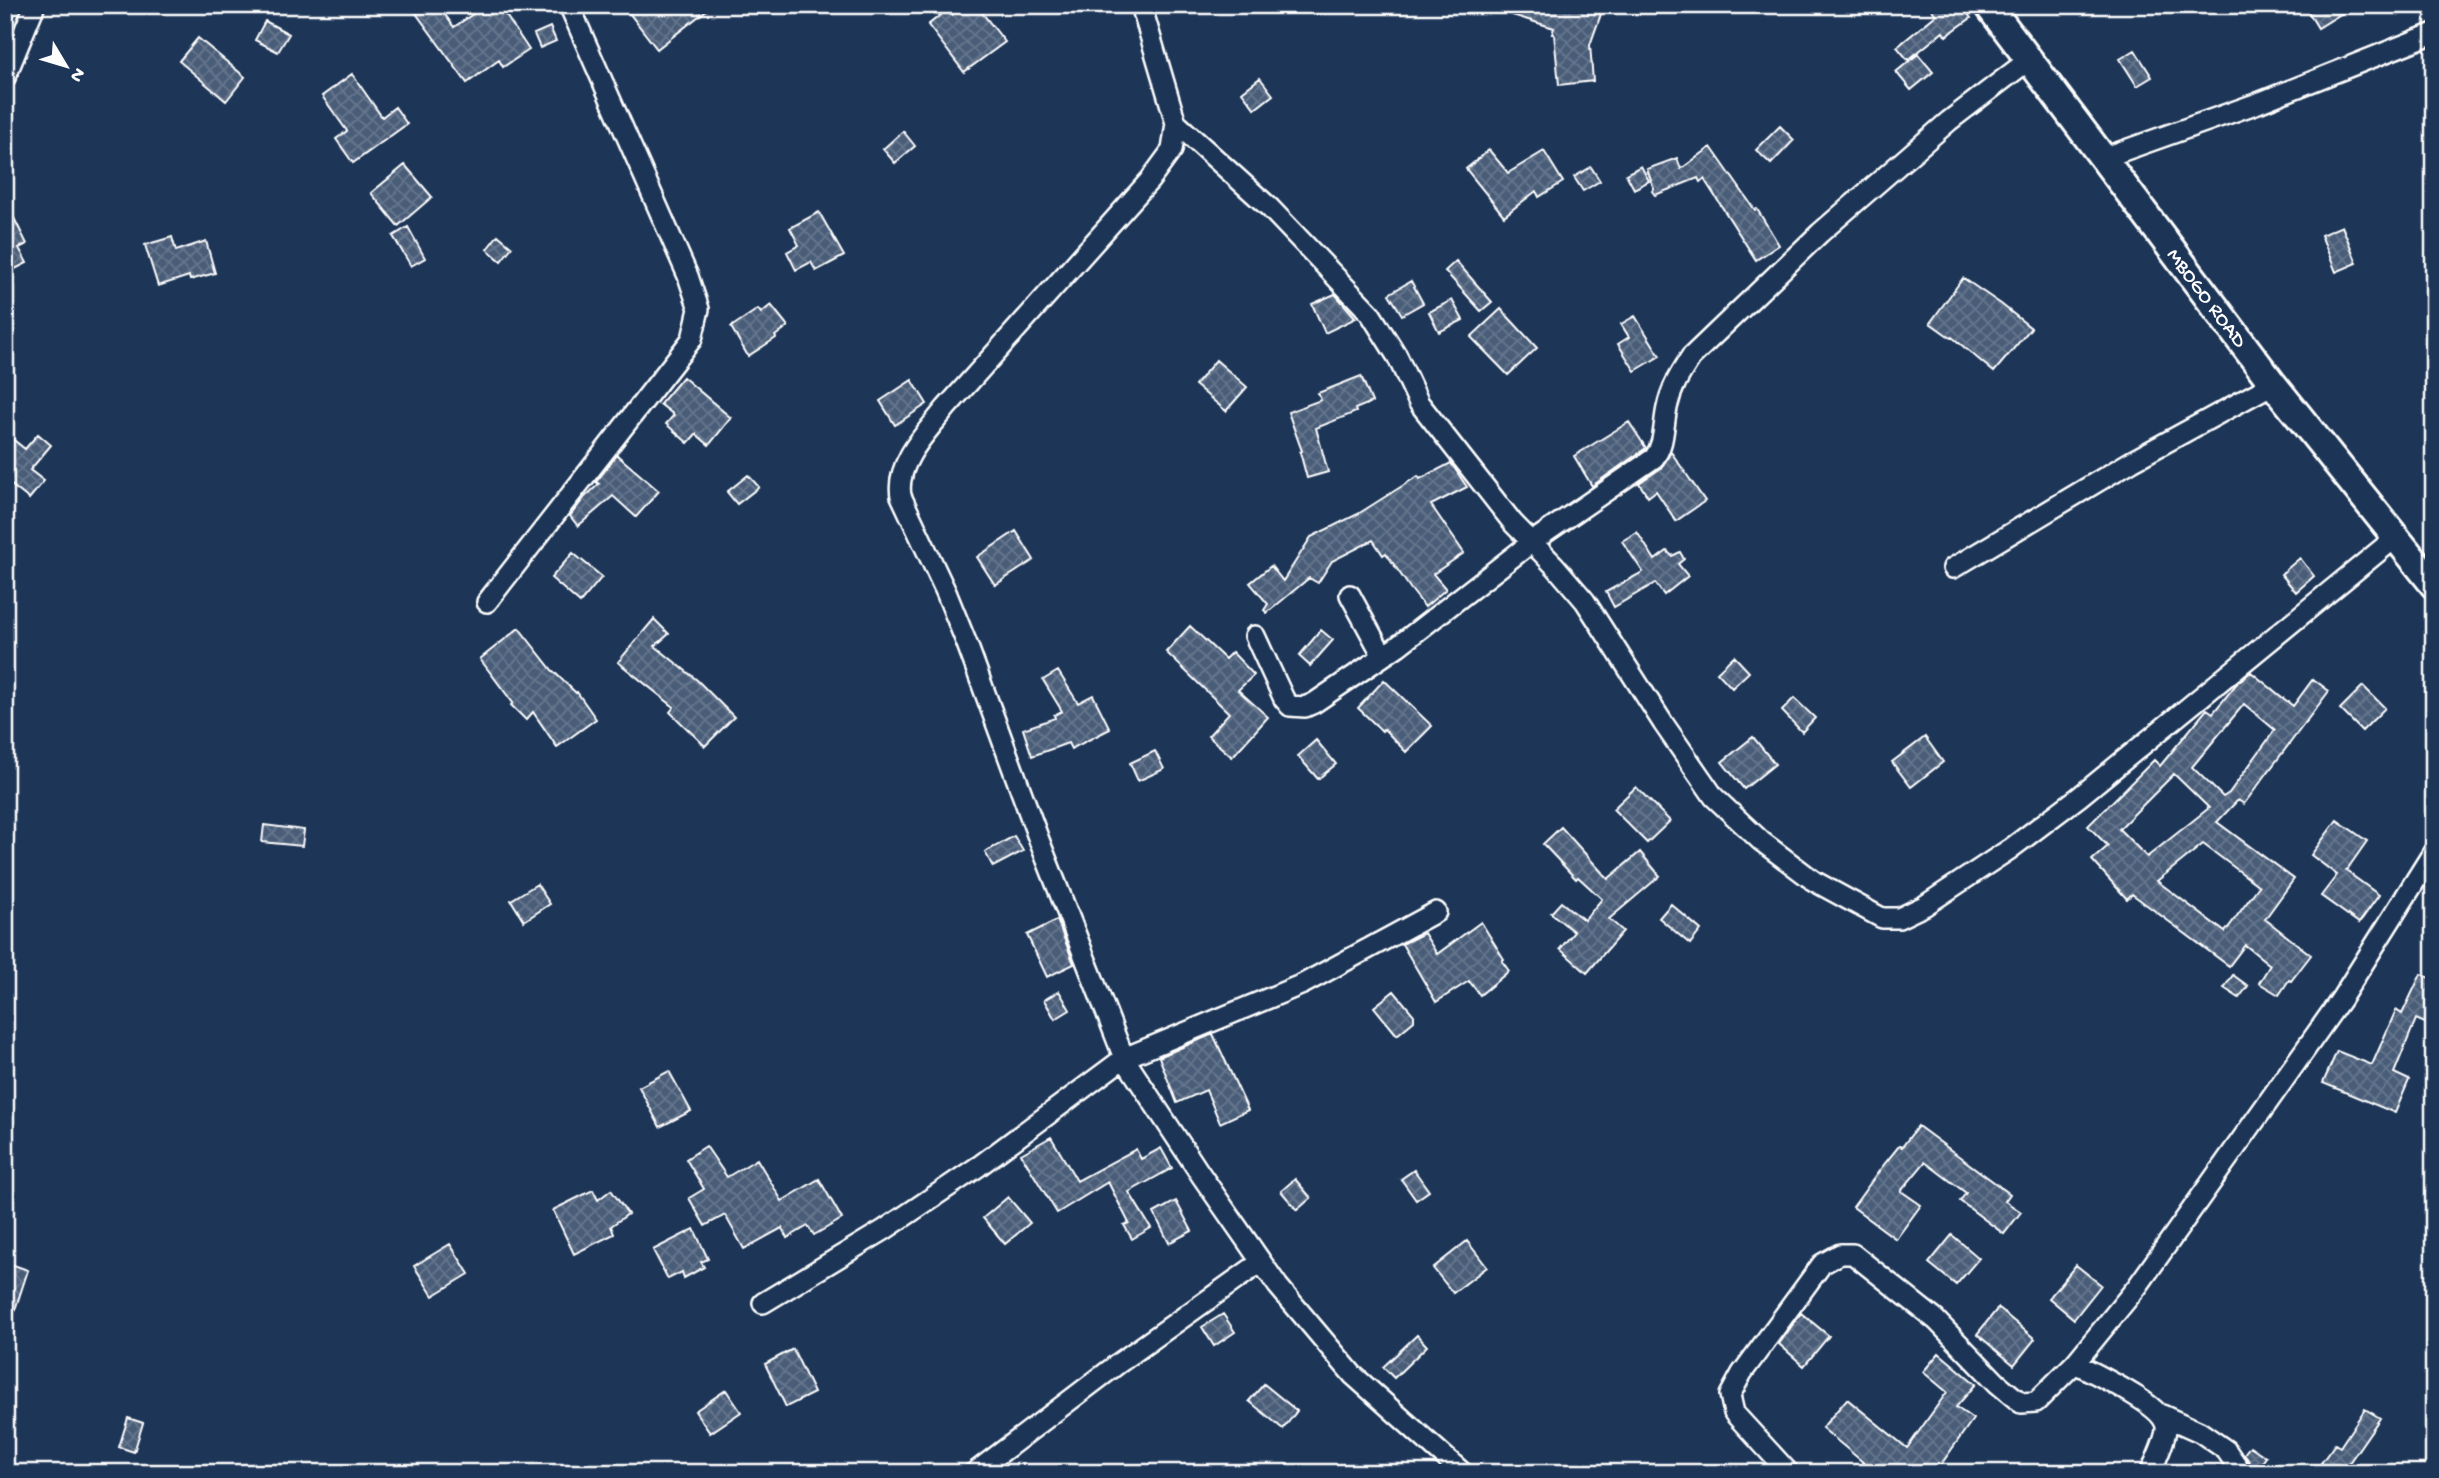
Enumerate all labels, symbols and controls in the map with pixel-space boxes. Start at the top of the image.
north arrow [32,32,102,102]
text: N [64,62,90,86]
street label: MBOGO ROAD [2160,244,2251,354]

